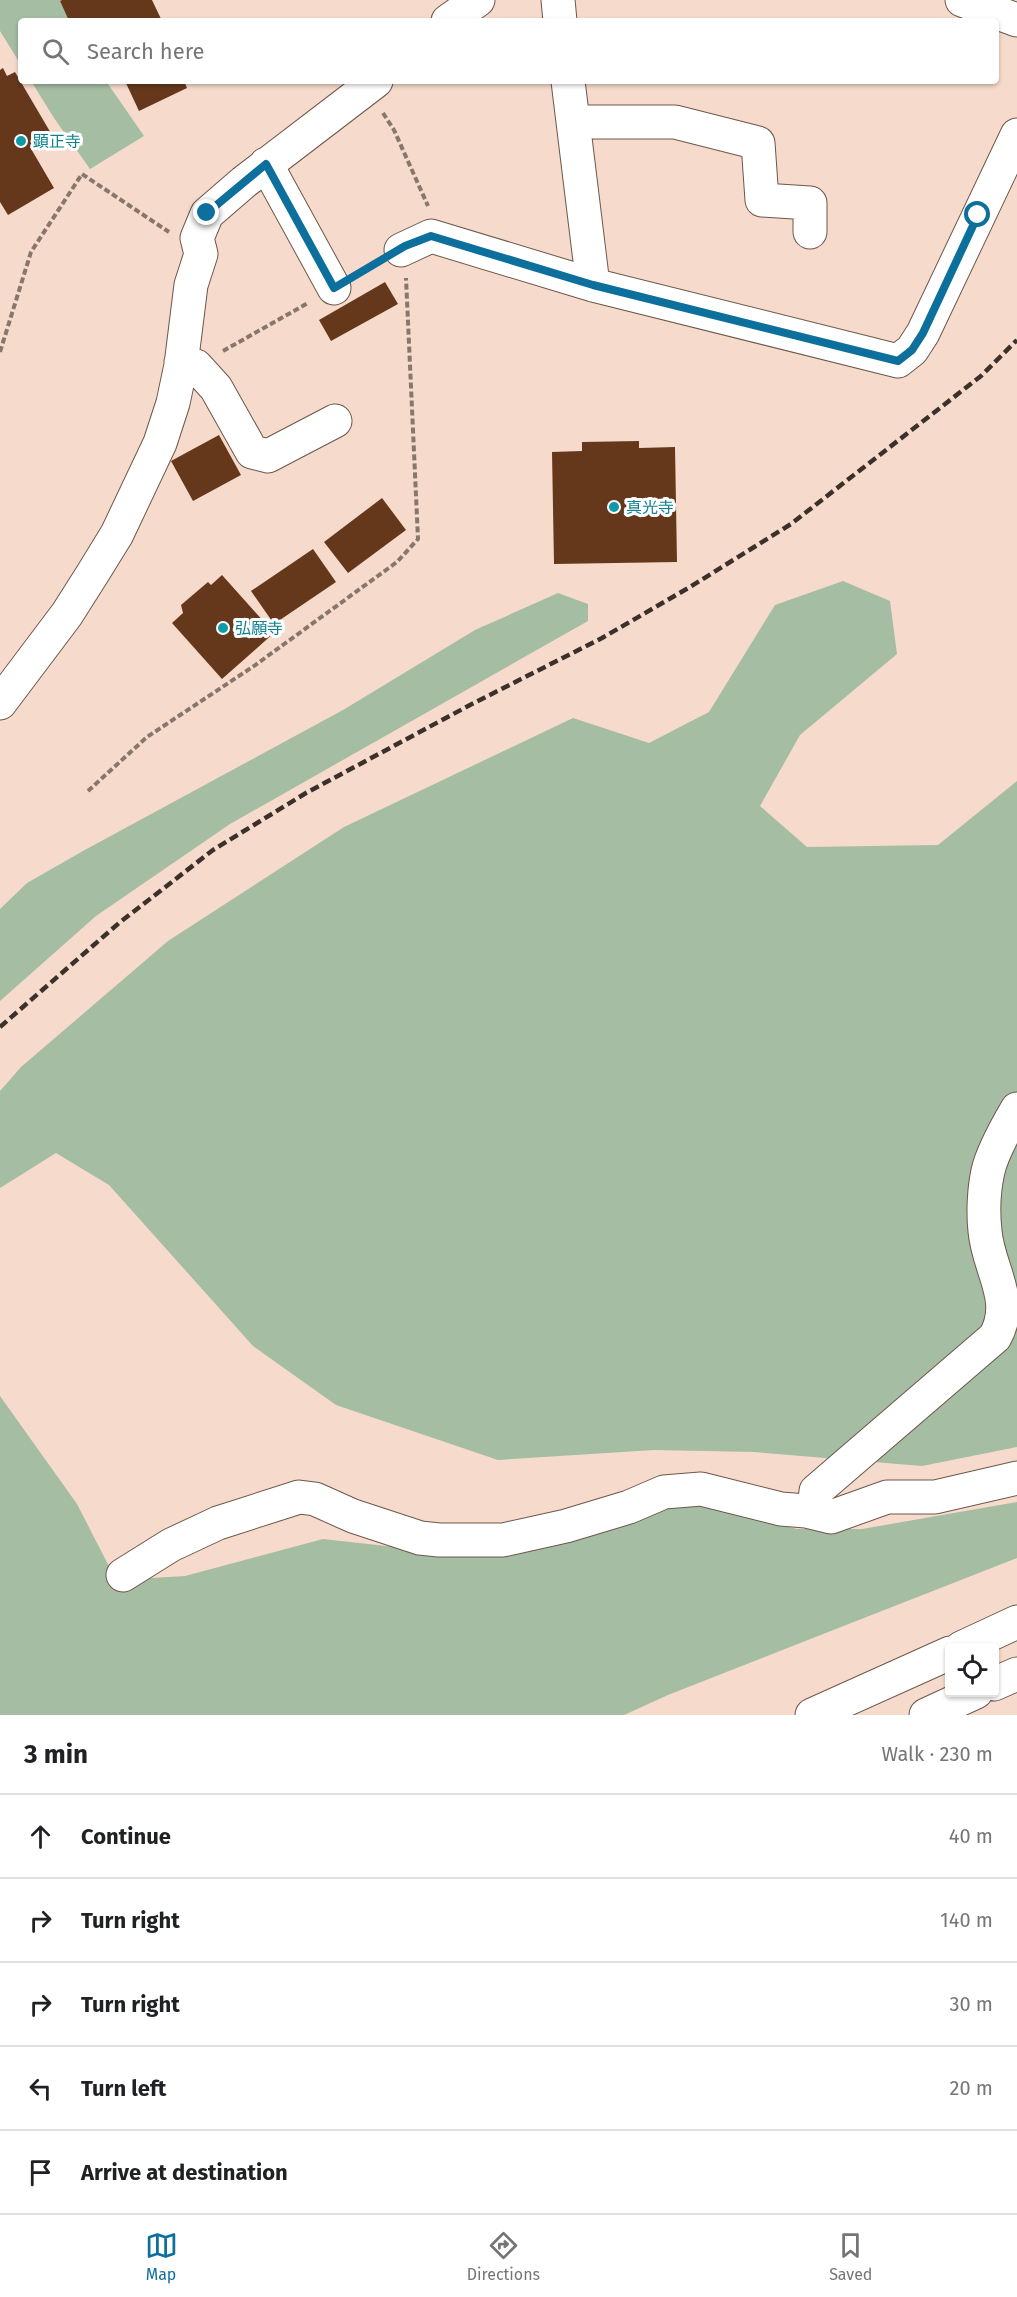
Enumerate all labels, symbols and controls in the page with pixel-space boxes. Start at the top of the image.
search box [18,18,999,84]
icon: search [39,35,72,68]
text: Search here [87,38,205,65]
place label: 顕正寺 [33,132,81,151]
marker: 顕正寺 [14,134,28,148]
route end [193,199,219,225]
route start [964,201,990,227]
place label: 真光寺 [626,498,674,517]
marker: 真光寺 [607,500,621,514]
place label: 弘願寺 [235,619,283,638]
marker: 弘願寺 [216,621,230,635]
map controls [945,1643,999,1697]
button: locate [945,1643,999,1697]
text: 3 min [24,1739,88,1770]
text: Walk · 230 m [882,1742,993,1766]
icon: ahead [24,1820,57,1853]
text: Continue [81,1823,171,1850]
text: 40 m [949,1824,993,1848]
icon: right [24,1904,57,1937]
text: Turn right [81,1907,180,1934]
text: 140 m [940,1908,993,1932]
icon: right [24,1988,57,2021]
text: Turn right [81,1991,180,2018]
text: 30 m [949,1992,993,2016]
icon: left [24,2072,57,2105]
text: Turn left [81,2075,166,2102]
text: 20 m [950,2076,993,2100]
icon: arrive [24,2156,57,2189]
text: Arrive at destination [81,2159,288,2186]
tab: Map [145,2229,178,2284]
tab: Directions [467,2229,540,2284]
tab: Saved [829,2229,872,2284]

